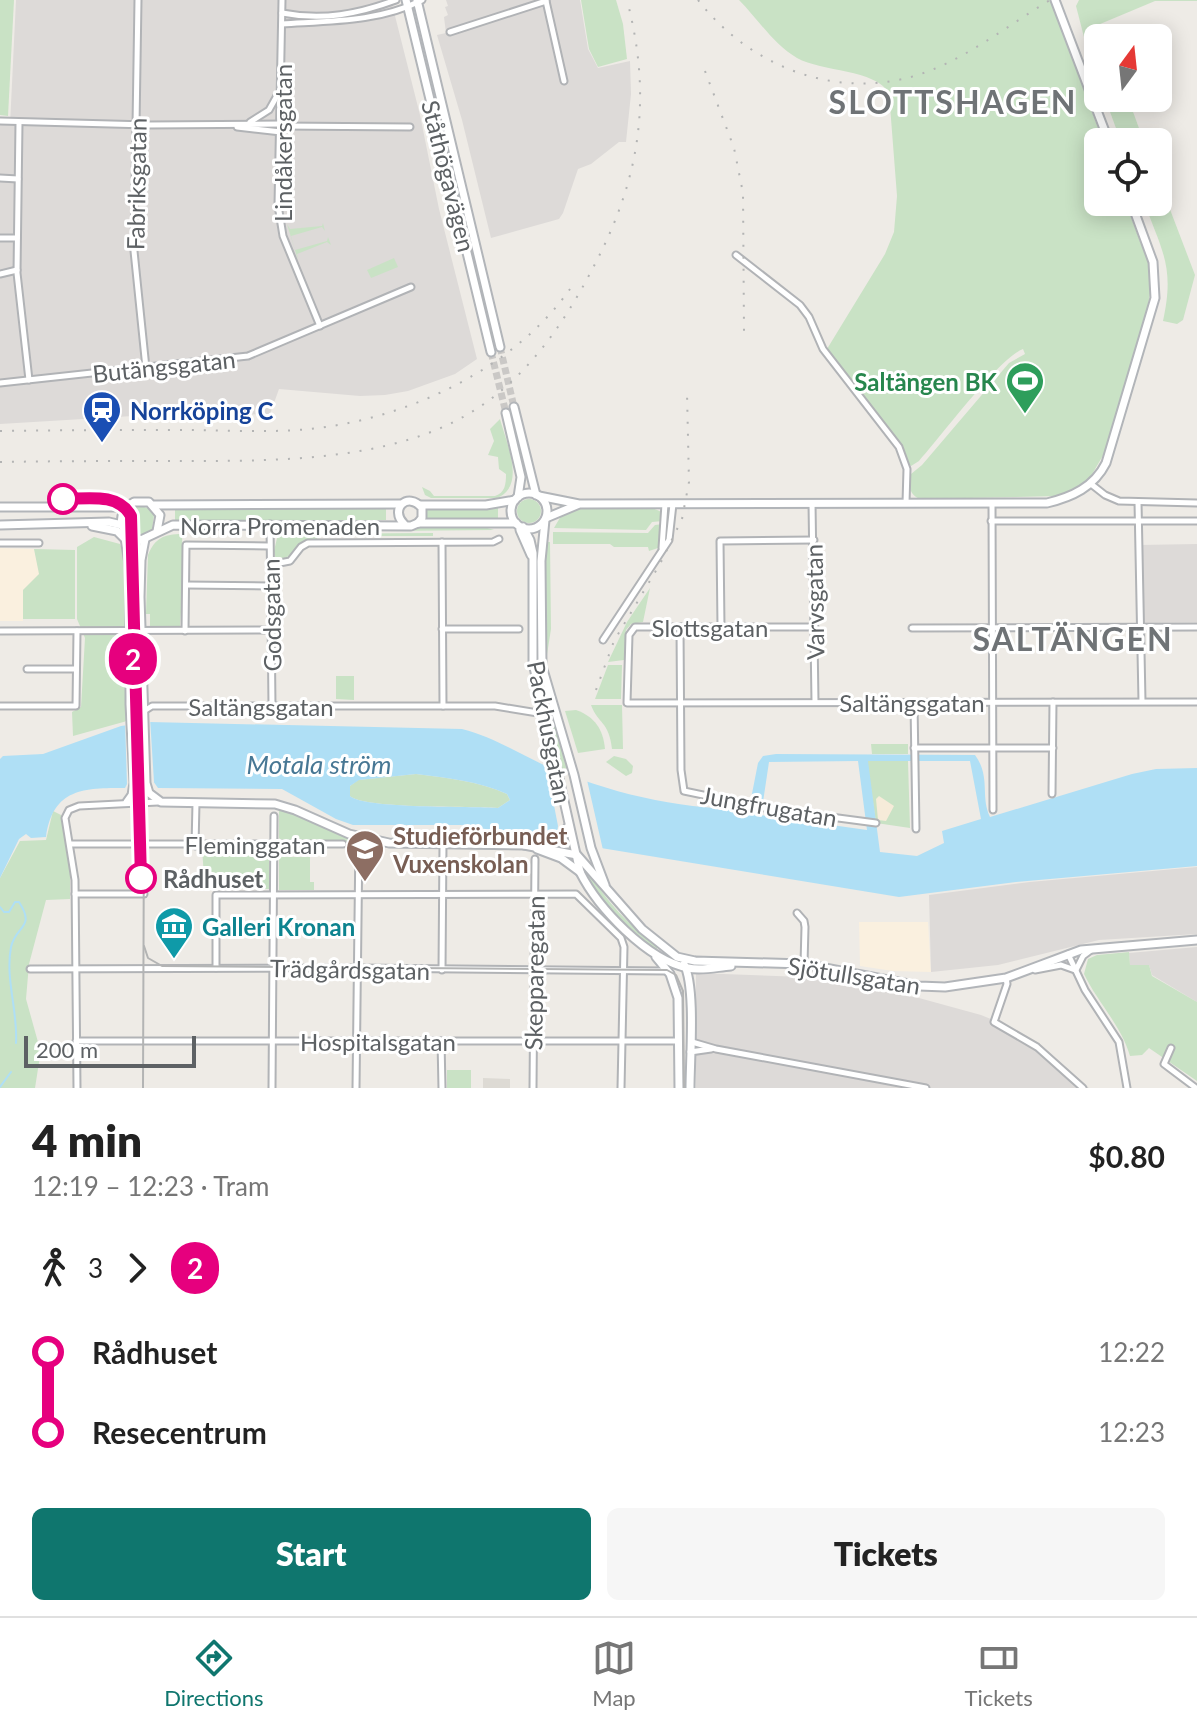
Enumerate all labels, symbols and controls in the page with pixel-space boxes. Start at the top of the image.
north arrow [1084,24,1172,112]
map controls [1084,24,1172,216]
street label: Lindåkersgatan [268,64,297,222]
district label: SLOTTSHAGEN [829,82,1077,121]
street label: Ståthögavägen [416,97,482,255]
street label: Fabriksgatan [120,118,152,250]
button: locate [1084,128,1172,216]
street label: Butängsgatan [91,344,237,388]
sports icon: Saltängen BK [1004,360,1046,415]
place label: Saltängen BK [854,367,998,396]
station icon: Norrköping C [81,389,123,444]
place label: Norrköping C [130,396,274,425]
unlabelled marker [48,484,78,514]
street label: Norra Promenaden [180,511,380,540]
street label: Varvsgatan [798,544,830,660]
street label: Godsgatan [256,558,286,672]
street label: Slottsgatan [652,613,768,642]
district label: SALTÄNGEN [972,619,1174,658]
line badge: 2 [107,633,159,685]
text: 2 [125,642,141,676]
street label: Packhusgatan [522,658,578,806]
street label: Saltängsgatan [839,688,985,717]
street label: Saltängsgatan [188,692,334,721]
water label: Motala ström [247,748,391,780]
street label: Jungfrugatan [699,780,839,832]
place label: Studieförbundet Vuxenskolan [392,821,567,878]
school or university icon: Studieförbundet Vuxenskolan [344,828,386,883]
street label: Fleminggatan [184,830,326,859]
marker: Rådhuset [126,863,156,893]
place label: Rådhuset [163,864,263,893]
street label: Skepparegatan [518,895,550,1051]
museum icon: Galleri Kronan [153,905,195,960]
place label: Galleri Kronan [202,912,355,941]
street label: Sjötullsgatan [786,950,922,1000]
street label: Trädgårdsgatan [270,953,430,985]
street label: Hospitalsgatan [300,1027,456,1056]
scale bar [24,1032,196,1068]
text: 200 m [36,1036,98,1063]
text: 4 min [32,1114,142,1166]
text: $0.80 [1088,1138,1165,1174]
text: 12:19 – 12:23 · Tram [32,1170,269,1202]
icon: walk [32,1246,76,1290]
icon: forward [115,1246,159,1290]
text: 2 [187,1251,203,1285]
text: 3 [88,1252,103,1284]
text: Rådhuset [92,1334,217,1370]
text: 12:22 [1098,1336,1165,1368]
text: Resecentrum [92,1414,267,1450]
text: 12:23 [1098,1416,1165,1448]
button: Start [32,1508,591,1600]
button: Tickets [607,1508,1165,1600]
tab: Directions [164,1636,264,1711]
tab: Map [592,1636,636,1711]
tab: Tickets [965,1636,1033,1711]

